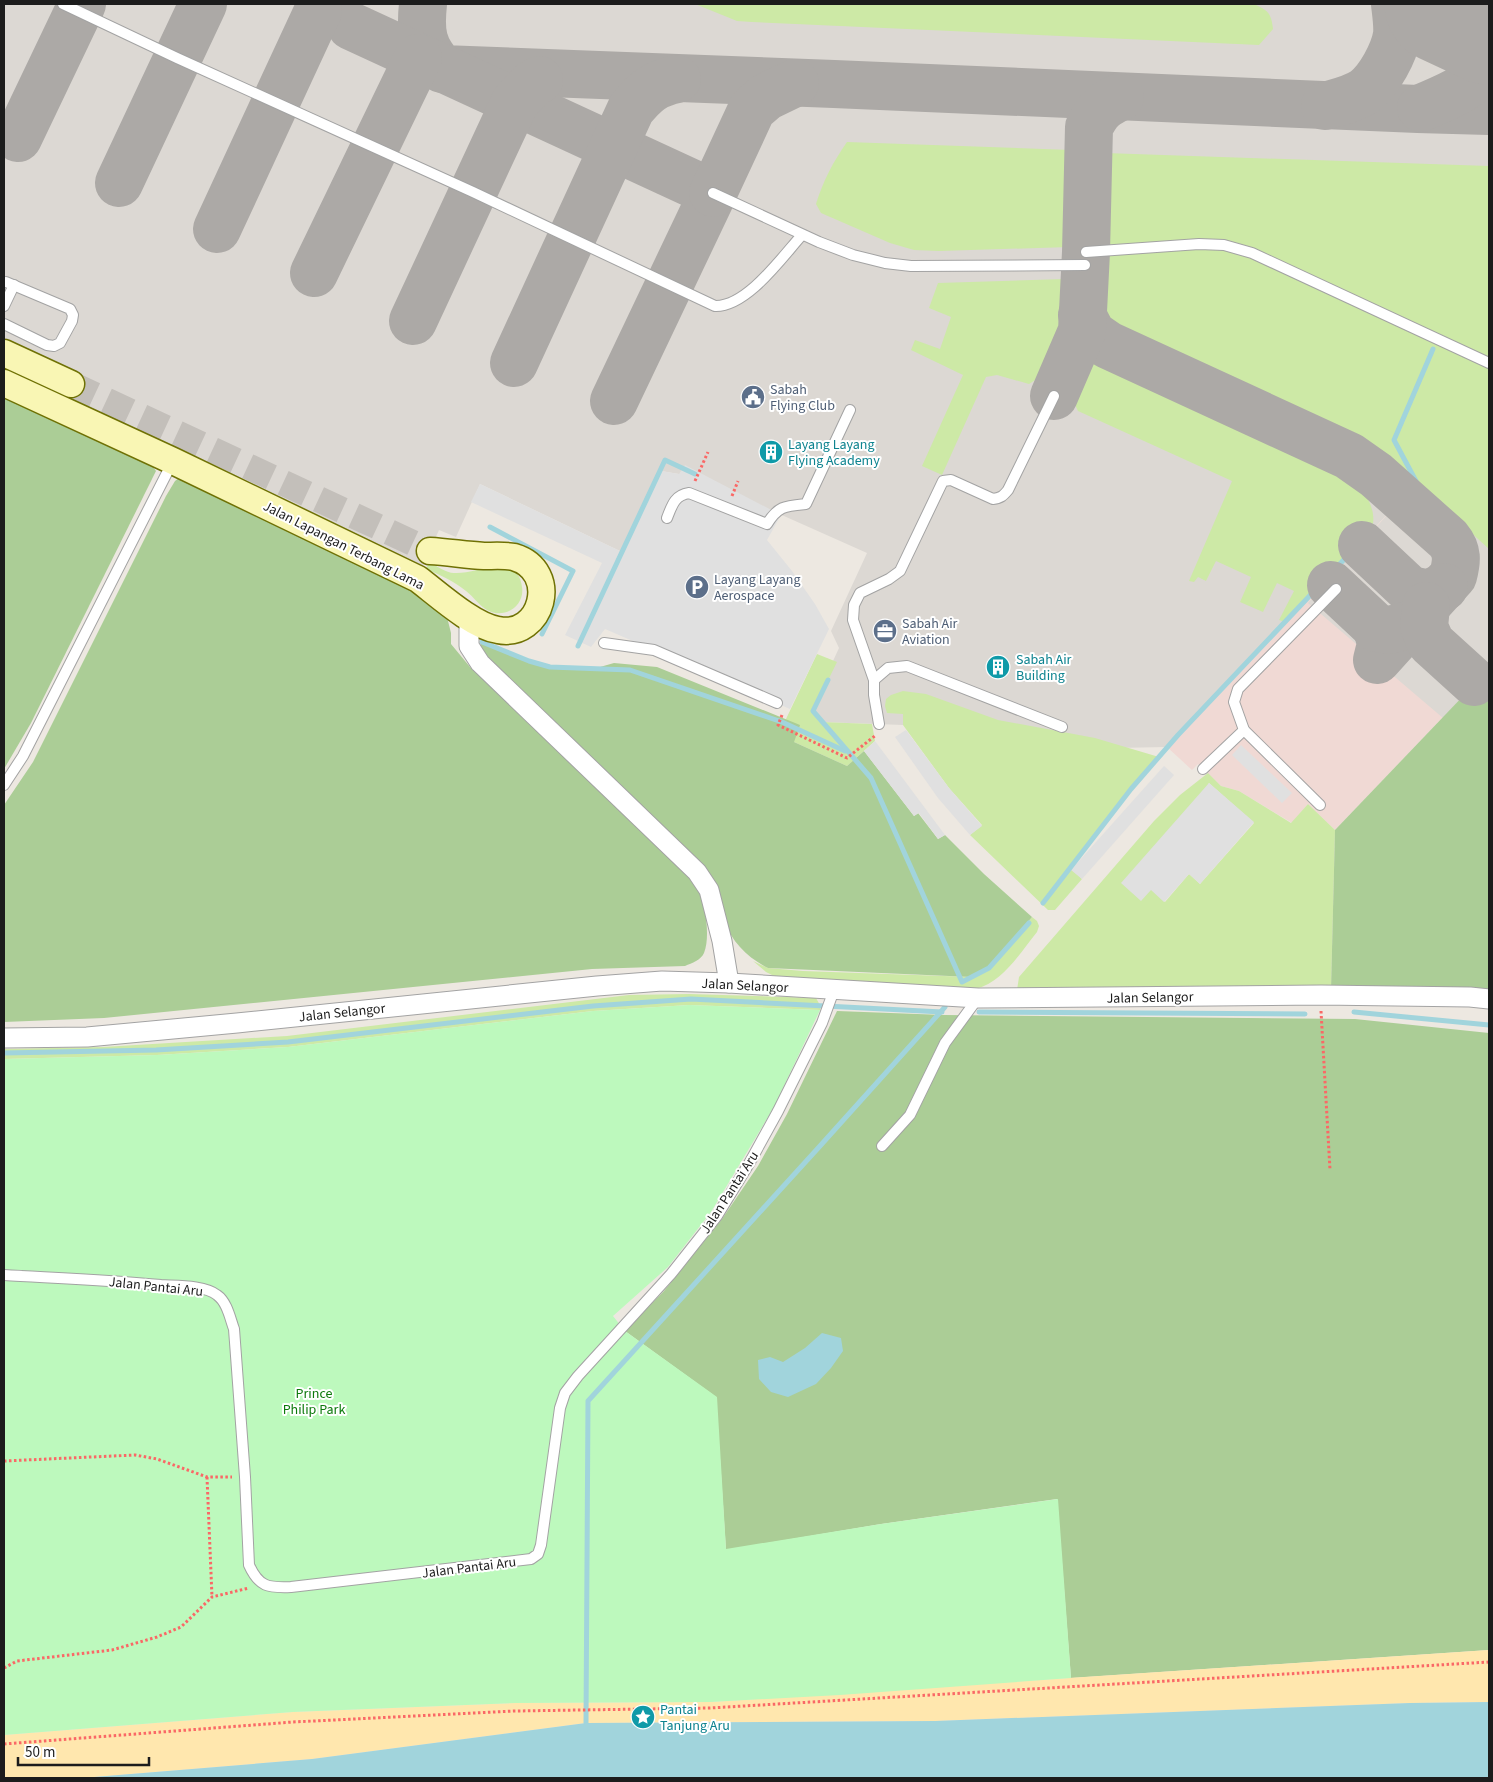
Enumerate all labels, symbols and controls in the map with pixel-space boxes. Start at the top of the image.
place label: Sabah Flying Club [770,380,835,416]
public building icon: Sabah Flying Club [740,384,766,410]
place label: Layang Layang Flying Academy [788,435,880,471]
building icon: Layang Layang Flying Academy [758,439,784,465]
street label: Jalan Lapangan Terbang Lama [260,496,428,595]
place label: Layang Layang Aerospace [714,570,801,606]
parking icon: Layang Layang Aerospace [684,574,710,600]
place label: Sabah Air Aviation [902,614,958,650]
office icon: Sabah Air Aviation [872,618,898,644]
place label: Sabah Air Building [1016,650,1072,686]
building icon: Sabah Air Building [985,654,1011,680]
street label: Jalan Selangor [701,974,789,998]
street label: Jalan Selangor [1106,987,1194,1009]
street label: Jalan Selangor [298,998,386,1027]
street label: Jalan Pantai Aru [696,1147,764,1238]
street label: Jalan Pantai Aru [108,1272,204,1302]
park label: Prince Philip Park [283,1384,345,1420]
street label: Jalan Pantai Aru [421,1552,517,1584]
place label: Pantai Tanjung Aru [660,1700,730,1736]
place icon: Pantai Tanjung Aru [630,1704,656,1730]
scale bar [18,1734,149,1766]
text: 50 m [25,1742,55,1763]

